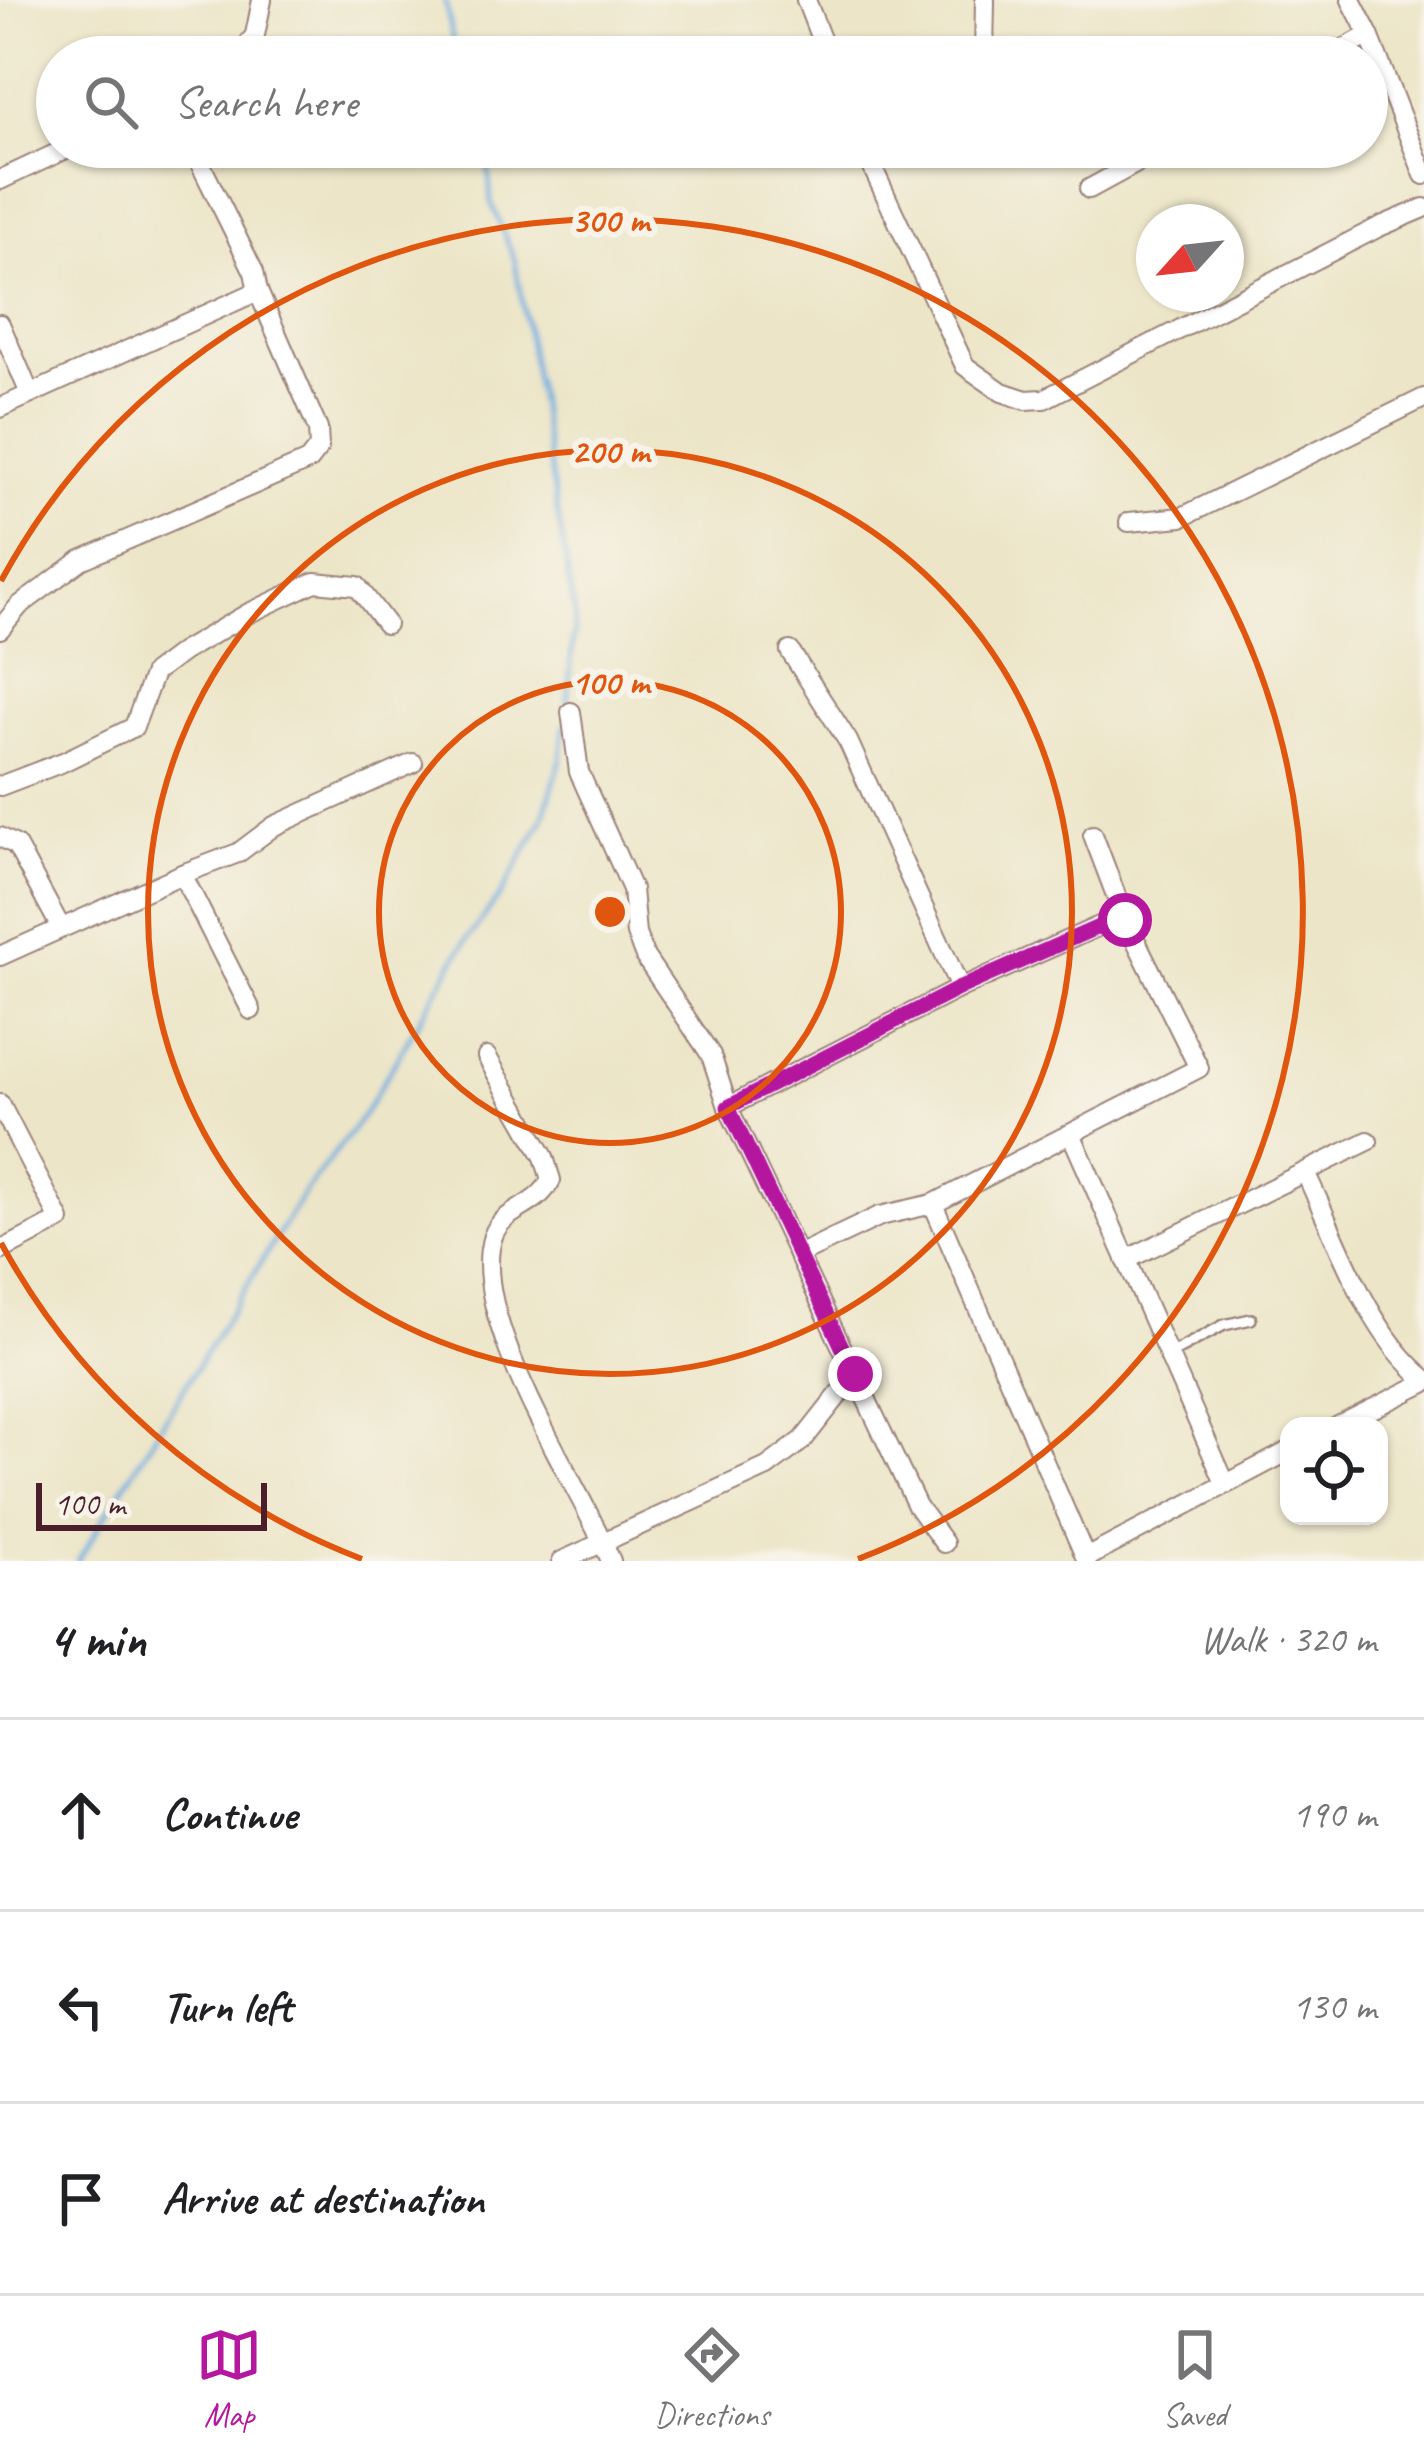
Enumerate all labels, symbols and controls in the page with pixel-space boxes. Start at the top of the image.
search box [36,36,1388,168]
icon: search [78,69,144,135]
text: Search here [174,74,357,131]
text: 300 m [571,197,652,243]
north arrow [1136,204,1244,312]
text: 200 m [571,428,652,474]
text: 100 m [571,659,652,705]
centre of rings [589,891,631,933]
route start [1098,893,1152,947]
route end [828,1347,882,1401]
map controls [1280,1417,1388,1525]
button: locate [1280,1417,1388,1525]
scale bar [36,1477,267,1530]
text: 100 m [54,1483,125,1525]
text: 4 min [48,1607,146,1671]
text: Walk · 320 m [1200,1615,1376,1664]
icon: ahead [48,1782,114,1848]
text: Continue [162,1786,296,1843]
text: 190 m [1292,1790,1376,1839]
icon: left [48,1974,114,2040]
text: Turn left [162,1978,292,2035]
text: 130 m [1292,1982,1376,2031]
icon: arrive [48,2166,114,2232]
text: Arrive at destination [162,2170,484,2227]
tab: Map [196,2322,262,2436]
tab: Directions [655,2322,769,2436]
tab: Saved [1162,2322,1228,2436]

